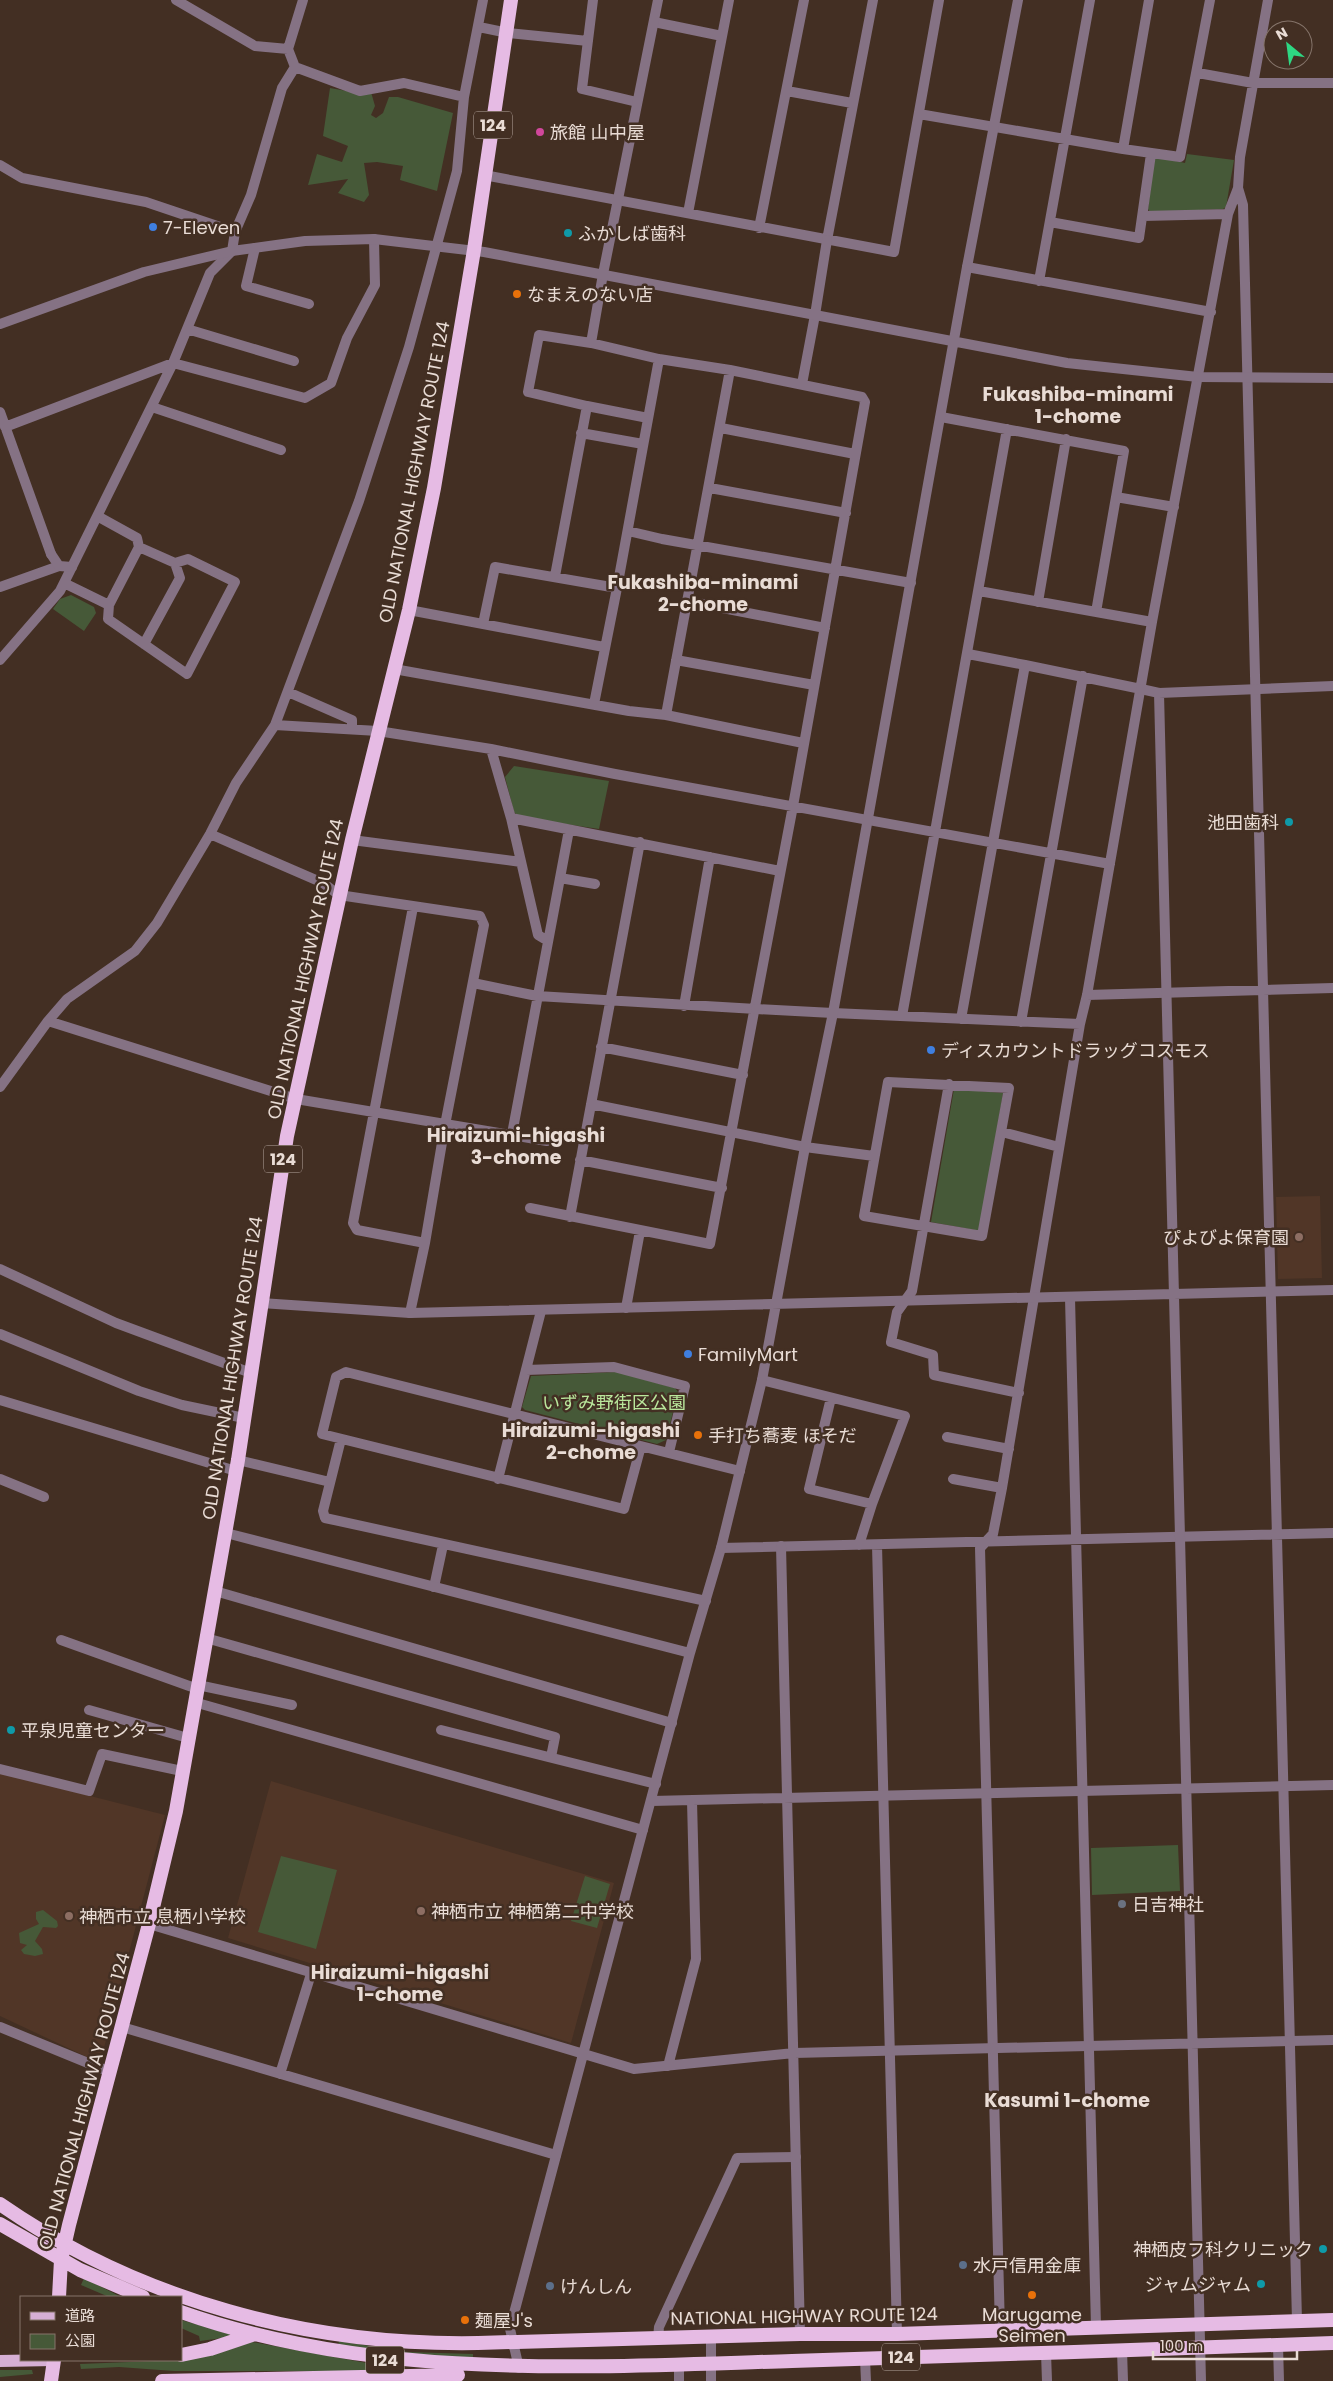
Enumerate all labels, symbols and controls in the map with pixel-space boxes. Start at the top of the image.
north arrow [1263,20,1313,70]
text: N [1272,22,1291,45]
road number: 124 [474,112,512,138]
place label: 旅館 山中屋 [550,120,645,145]
marker: 旅館 山中屋 [534,126,546,138]
place label: 7-Eleven [163,215,240,240]
marker: 7-Eleven [147,221,159,233]
place label: ふかしば歯科 [578,221,686,246]
marker: ふかしば歯科 [562,227,574,239]
place label: なまえのない店 [527,282,653,307]
marker: なまえのない店 [511,288,523,300]
street label: OLD NATIONAL HIGHWAY ROUTE 124 [372,319,456,625]
district label: Fukashiba-minami 1-chome [983,381,1173,430]
district label: Fukashiba-minami 2-chome [608,569,798,618]
place label: 池田歯科 [1207,810,1279,835]
street label: OLD NATIONAL HIGHWAY ROUTE 124 [261,816,349,1122]
marker: 池田歯科 [1283,816,1295,828]
place label: ディスカウントドラッグコスモス [941,1038,1210,1063]
marker: ディスカウントドラッグコスモス [925,1044,937,1056]
district label: Hiraizumi-higashi 3-chome [427,1122,605,1171]
road number: 124 [264,1146,302,1172]
street label: OLD NATIONAL HIGHWAY ROUTE 124 [196,1215,268,1521]
place label: ぴよびよ保育園 [1163,1225,1289,1250]
marker: ぴよびよ保育園 [1293,1231,1305,1243]
place label: FamilyMart [698,1342,798,1367]
marker: FamilyMart [682,1348,694,1360]
park label: いずみ野街区公園 [542,1390,686,1415]
district label: Hiraizumi-higashi 2-chome [502,1417,680,1466]
place label: 手打ち蕎麦 ほそだ [708,1423,857,1448]
marker: 手打ち蕎麦 ほそだ [692,1429,704,1441]
place label: 平泉児童センター [21,1718,165,1743]
marker: 平泉児童センター [5,1724,17,1736]
place label: 日吉神社 [1132,1892,1204,1917]
marker: 日吉神社 [1116,1898,1128,1910]
place label: 神栖市立 神栖第二中学校 [431,1899,634,1924]
place label: 神栖市立 息栖小学校 [79,1904,246,1929]
marker: 神栖市立 神栖第二中学校 [415,1905,427,1917]
marker: 神栖市立 息栖小学校 [63,1910,75,1922]
street label: OLD NATIONAL HIGHWAY ROUTE 124 [32,1950,136,2252]
district label: Hiraizumi-higashi 1-chome [311,1959,489,2008]
district label: Kasumi 1-chome [984,2087,1150,2114]
place label: 神栖皮フ科クリニック [1133,2237,1313,2262]
marker: 神栖皮フ科クリニック [1317,2243,1329,2255]
place label: 水戸信用金庫 [973,2253,1081,2278]
marker: 水戸信用金庫 [957,2259,969,2271]
place label: ジャムジャム [1145,2272,1251,2297]
place label: けんしん [560,2274,632,2299]
marker: ジャムジャム [1255,2278,1267,2290]
marker: けんしん [544,2280,556,2292]
marker: Marugame Seimen [1026,2289,1038,2301]
legend [20,2296,182,2361]
street label: NATIONAL HIGHWAY ROUTE 124 [670,2301,938,2331]
place label: Marugame Seimen [982,2302,1082,2348]
text: 道路 [65,2305,95,2326]
place label: 麺屋J's [475,2308,533,2333]
marker: 麺屋J's [459,2314,471,2326]
scale bar [1153,2328,1297,2360]
text: 公園 [65,2330,95,2351]
text: 100 m [1160,2335,1203,2356]
road number: 124 [882,2344,920,2370]
road number: 124 [366,2346,404,2374]

